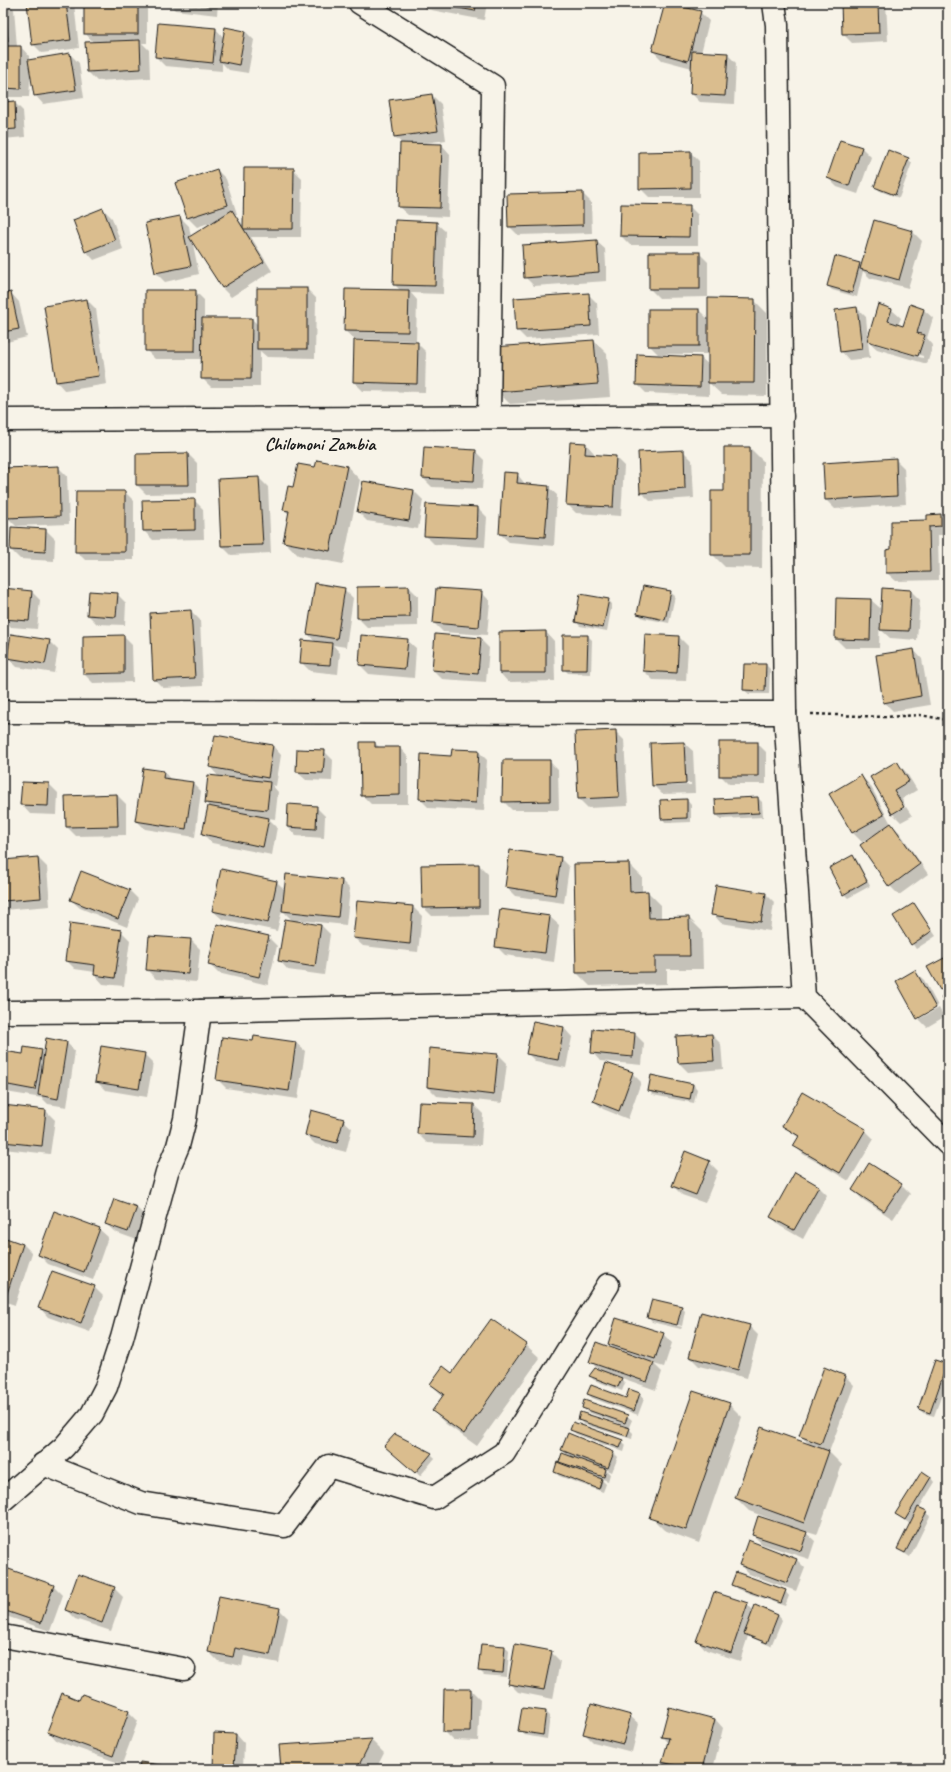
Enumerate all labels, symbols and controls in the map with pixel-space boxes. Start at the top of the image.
district label: Chilomoni Zambia [265,433,377,455]

